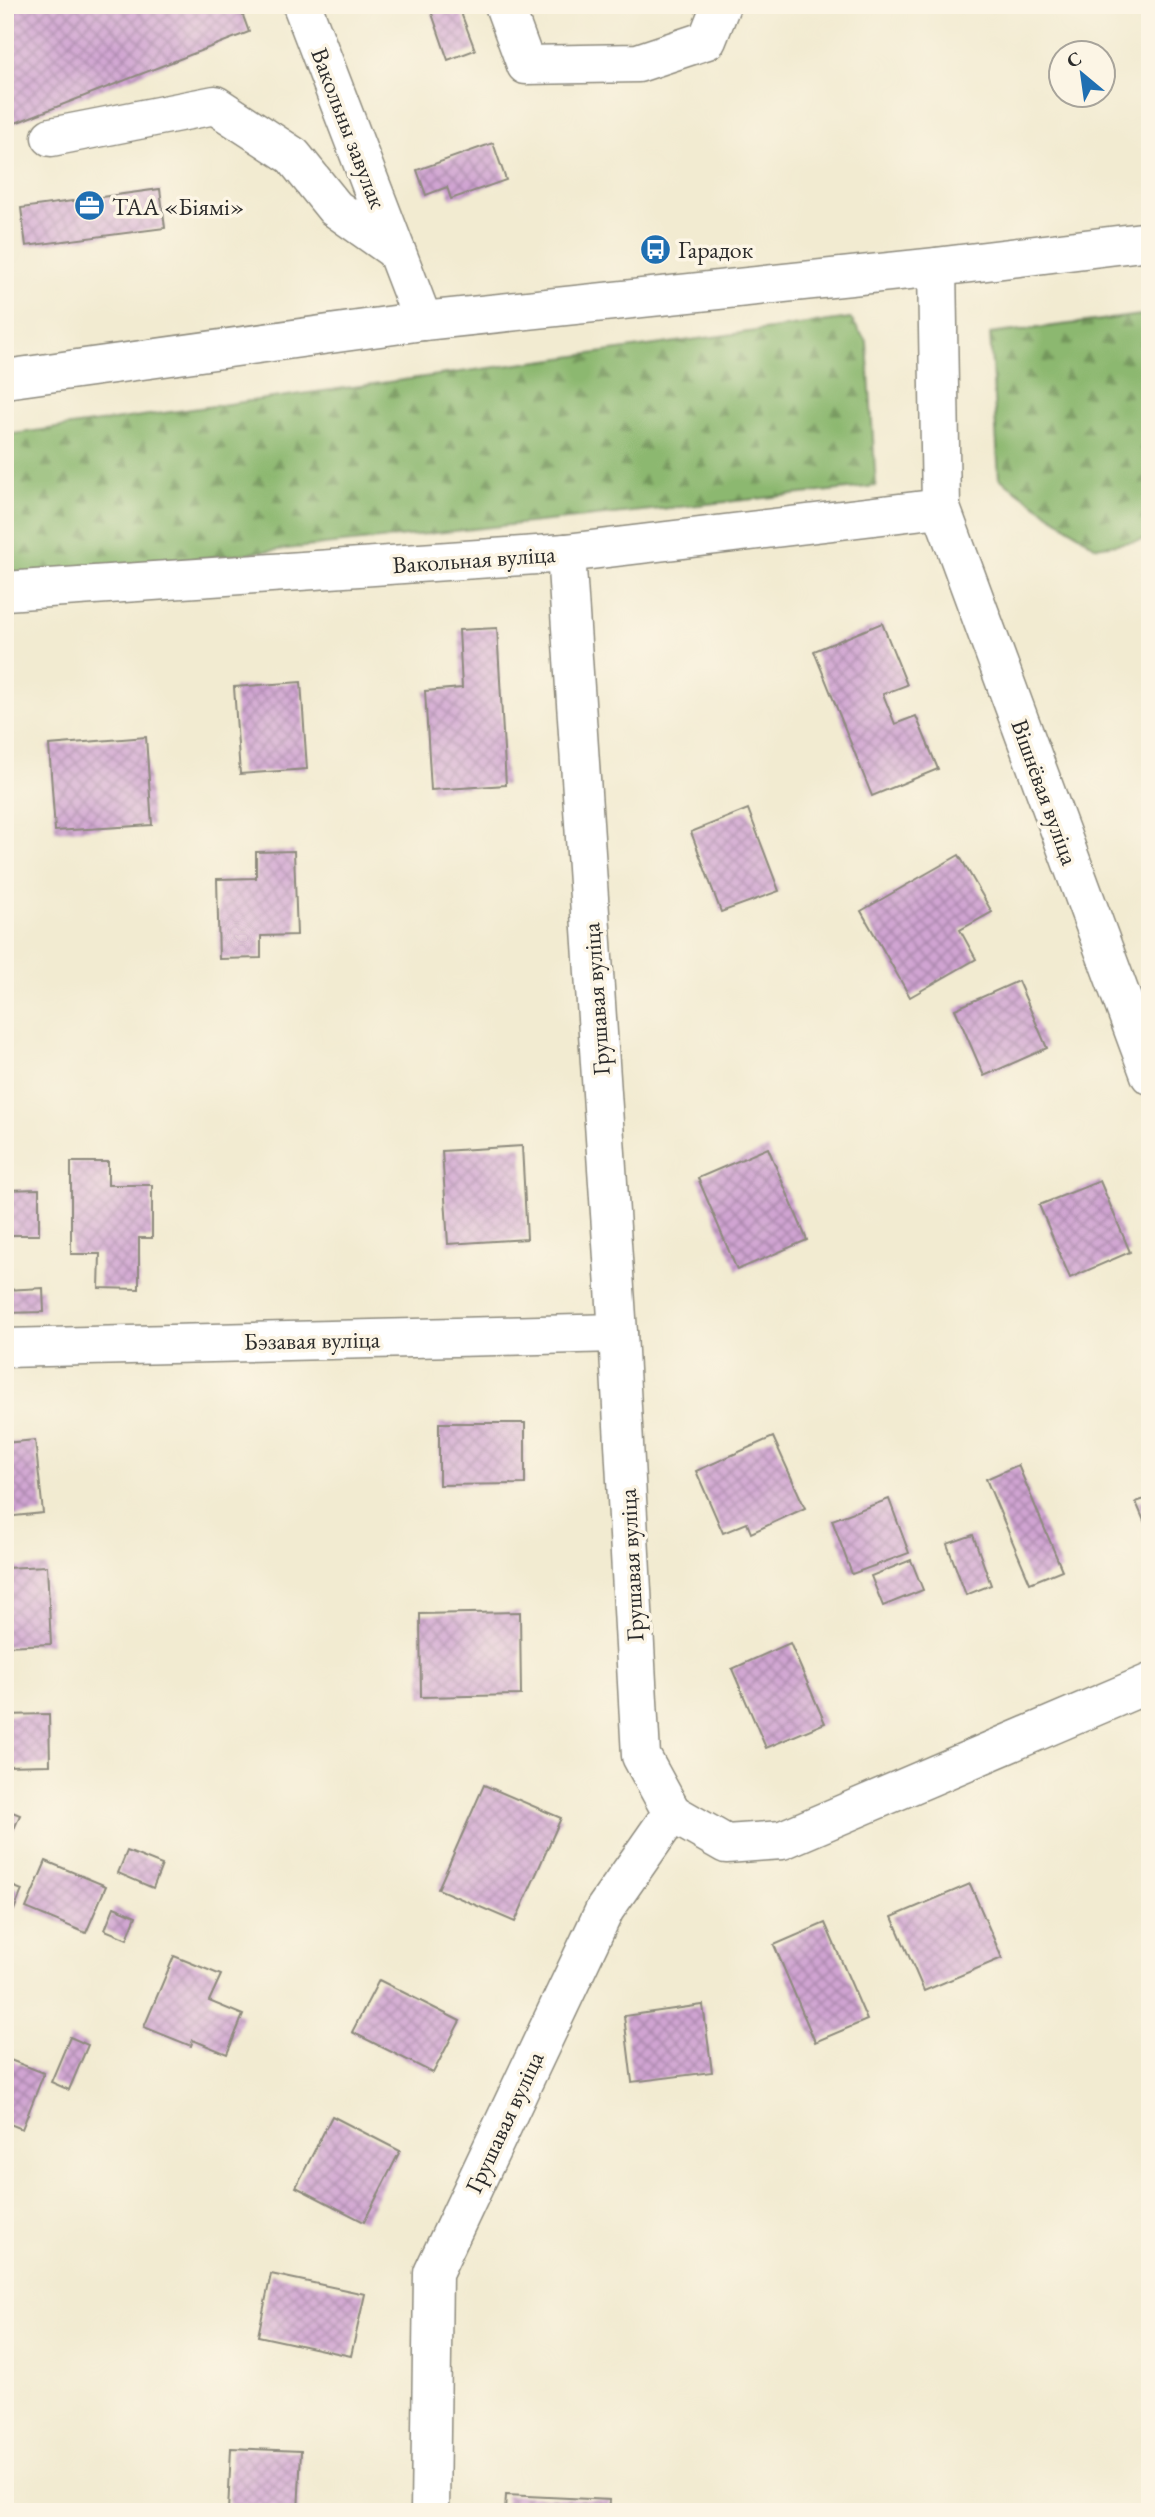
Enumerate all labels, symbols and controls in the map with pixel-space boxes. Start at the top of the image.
north arrow [1046,38,1116,108]
street label: Вакольны завулак [304,43,394,213]
text: С [1062,45,1086,74]
office icon: ТАА «Біямі» [72,189,106,223]
place label: ТАА «Біямі» [112,191,244,222]
bus stop icon: Гарадок [638,232,672,266]
place label: Гарадок [678,234,754,265]
street label: Вакольная вуліца [391,538,557,580]
street label: Вішнёвая вуліца [1004,715,1086,869]
street label: Грушавая вуліца [575,921,617,1076]
street label: Бэзавая вуліца [243,1323,381,1357]
street label: Грушавая вуліца [611,1487,650,1642]
street label: Грушавая вуліца [458,2046,551,2198]

